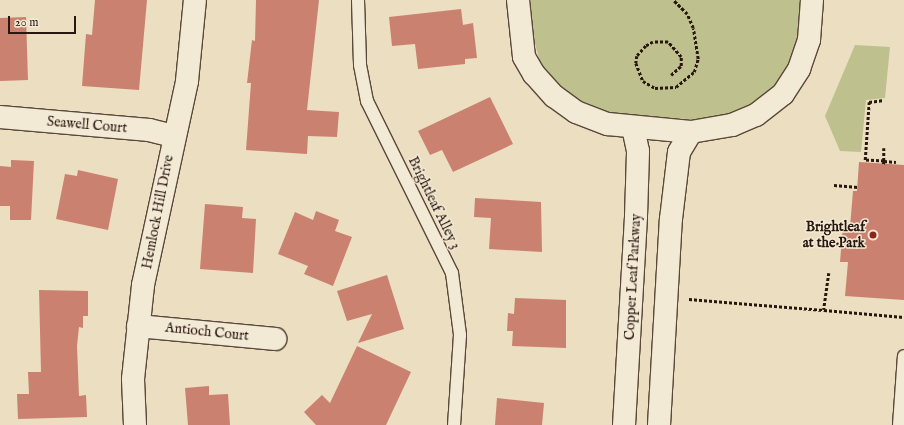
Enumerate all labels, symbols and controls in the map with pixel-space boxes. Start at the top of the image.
scale bar [10,8,78,34]
text: 20 m [15,15,38,30]
street label: Seawell Court [46,113,128,137]
street label: Hemlock Hill Drive [139,153,177,271]
street label: Brightleaf Alley 3 [404,154,464,252]
street label: Copper Leaf Parkway [621,213,645,341]
place label: Brightleaf at the Park [803,219,865,252]
marker: Brightleaf at the Park [868,230,878,240]
street label: Antioch Court [164,319,250,345]

